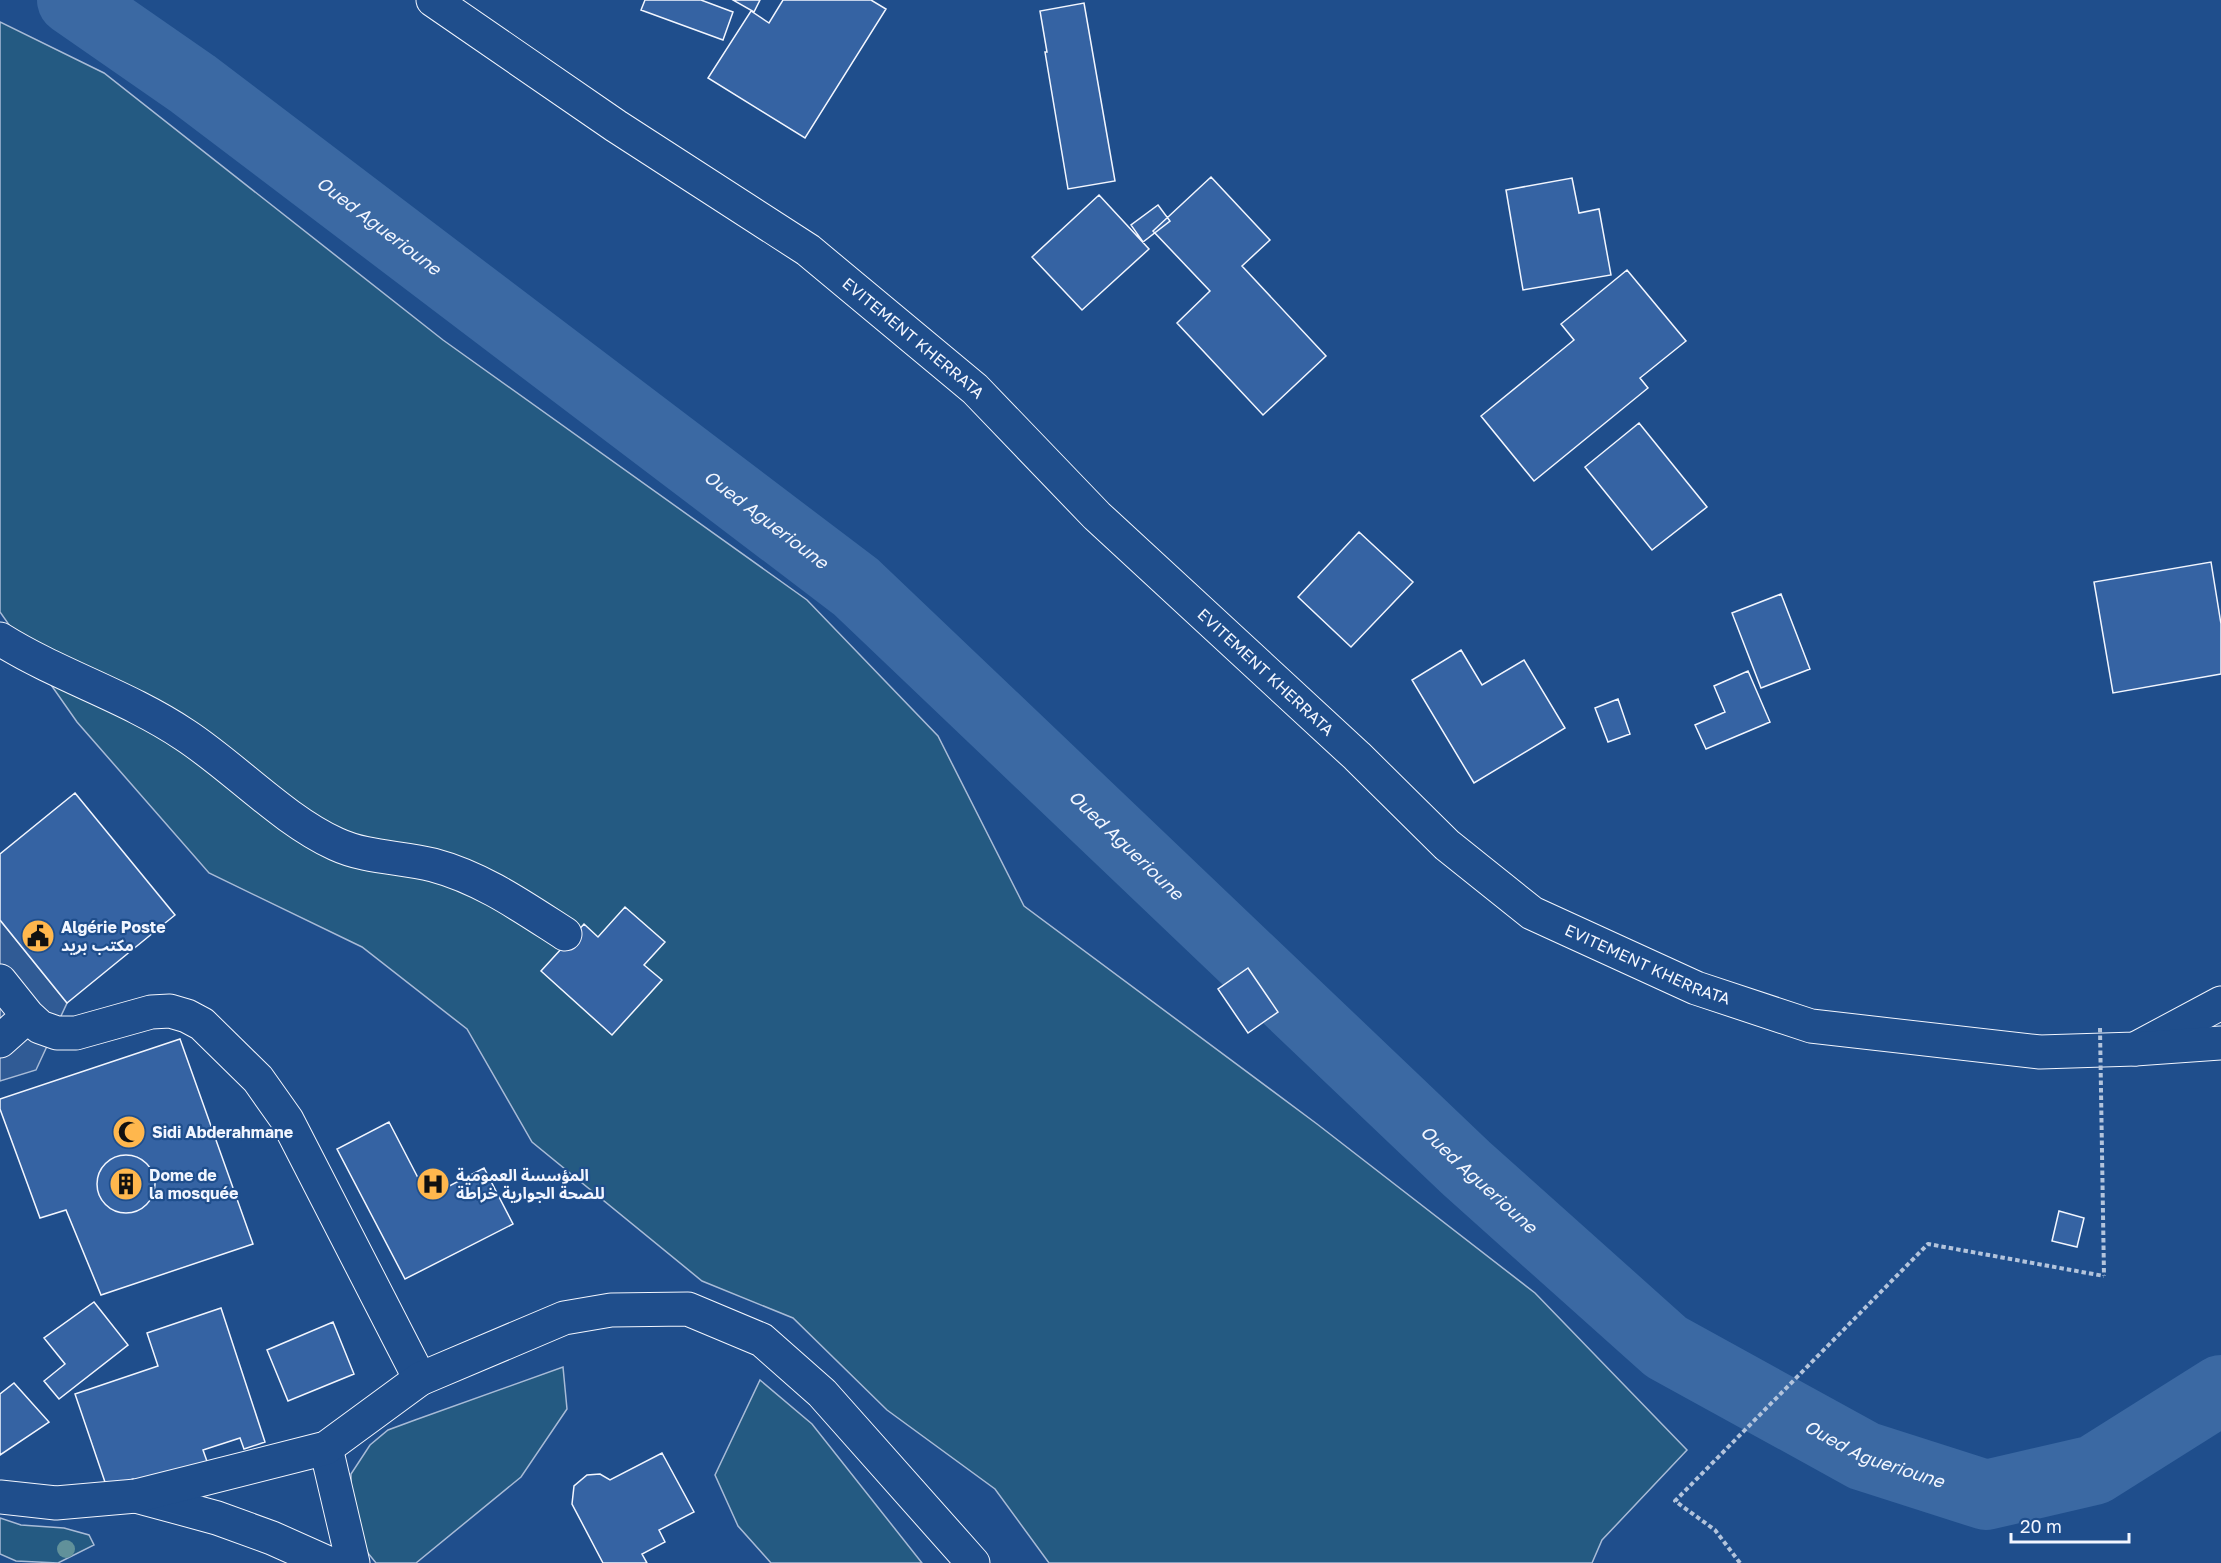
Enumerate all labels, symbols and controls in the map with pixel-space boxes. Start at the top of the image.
water label: Oued Aguerioune [313,171,447,280]
street label: EVITEMENT KHERRATA [838,273,989,403]
water label: Oued Aguerioune [700,465,834,574]
street label: EVITEMENT KHERRATA [1194,604,1339,740]
water label: Oued Aguerioune [1065,785,1189,905]
place label: Algérie Poste مكتب بريد [61,917,166,955]
public building icon: Algérie Poste مكتب بريد [20,918,56,954]
street label: EVITEMENT KHERRATA [1562,919,1733,1009]
mosque icon: Sidi Abderahmane [111,1114,147,1150]
water label: Oued Aguerioune [1417,1120,1543,1239]
place label: Sidi Abderahmane [152,1122,293,1142]
place label: Dome de la mosquée [149,1165,238,1203]
place label: المؤسسة العمومية للصحة الجوارية خراطة [456,1165,605,1203]
building icon: Dome de la mosquée [108,1166,144,1202]
hospital icon: المؤسسة العمومية للصحة الجوارية خراطة [415,1166,451,1202]
water label: Oued Aguerioune [1801,1414,1948,1492]
scale bar [2011,1506,2130,1544]
text: 20 m [2020,1515,2062,1537]

